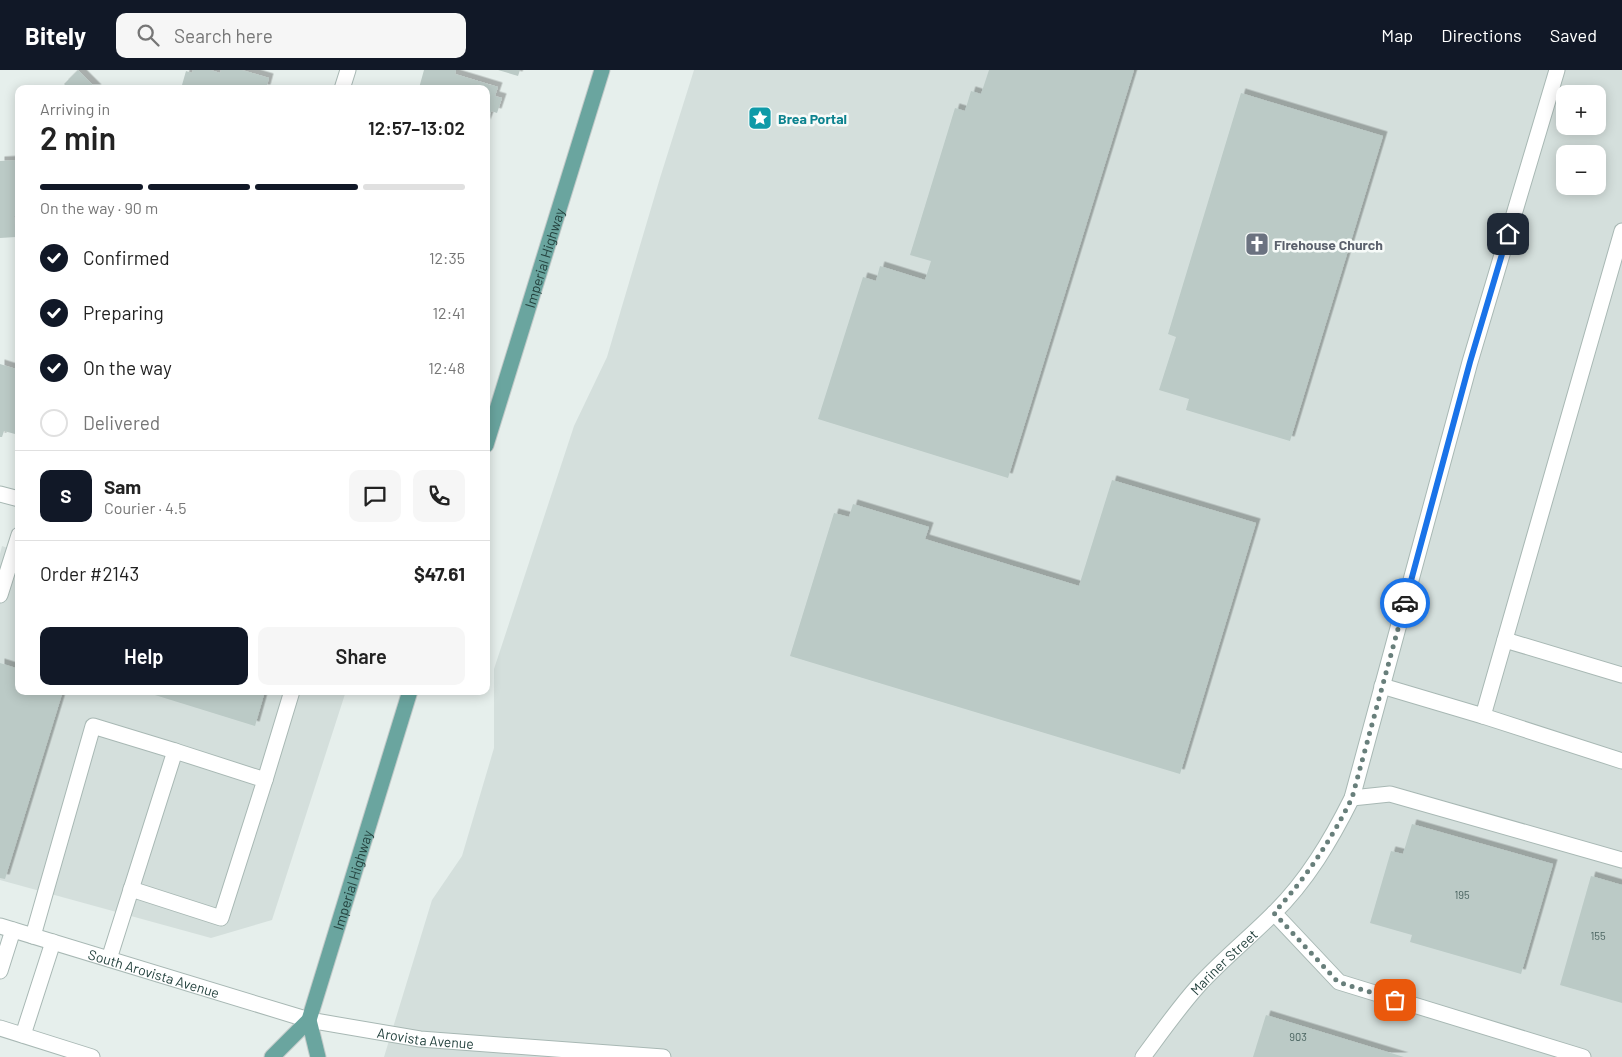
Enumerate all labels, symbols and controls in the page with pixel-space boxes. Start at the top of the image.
search box [116,13,466,58]
text: Bitely [25,21,86,50]
icon: search [134,21,162,49]
text: Search here [174,24,273,47]
text: Map [1381,24,1413,46]
text: Directions [1441,24,1522,46]
text: Saved [1550,24,1597,46]
map controls [1556,85,1606,195]
button: + [1556,85,1606,135]
text: Arriving in [40,99,110,118]
place icon: Brea Portal [747,105,773,131]
place label: Brea Portal [778,110,847,127]
text: 12:57–13:02 [368,116,465,139]
text: 2 min [40,118,116,156]
button: − [1556,145,1606,195]
text: On the way · 90 m [40,198,158,217]
street label: Imperial Highway [521,205,567,310]
pin [1487,213,1529,255]
icon: home [1494,220,1522,248]
church icon: Firehouse Church [1244,231,1270,257]
place label: Firehouse Church [1274,236,1383,253]
icon: check [40,244,68,272]
text: Confirmed [83,246,170,269]
text: 12:35 [429,248,465,267]
icon: check [40,299,68,327]
text: Preparing [83,301,164,324]
text: 12:41 [432,303,465,322]
icon: check [40,354,68,382]
text: On the way [83,356,172,379]
text: 12:48 [428,358,465,377]
text: Delivered [83,411,160,434]
button: chat [349,470,401,522]
button: phone [413,470,465,522]
text: Sam [104,475,141,498]
text: S [60,484,72,507]
text: Courier · 4.5 [104,498,187,517]
text: Order #2143 [40,562,139,585]
text: $47.61 [414,562,465,585]
courier [1380,578,1430,628]
icon: car [1391,589,1419,617]
button: Help [40,627,248,685]
button: Share [258,627,465,685]
street label: Imperial Highway [329,827,375,932]
house number: 195 [1454,888,1470,901]
street label: Mariner Street [1186,925,1261,998]
house number: 155 [1590,929,1606,942]
street label: South Arovista Avenue [86,945,222,1001]
pin [1374,979,1416,1021]
icon: bag [1381,986,1409,1014]
street label: Arovista Avenue [376,1023,475,1051]
house number: 903 [1289,1030,1307,1043]

